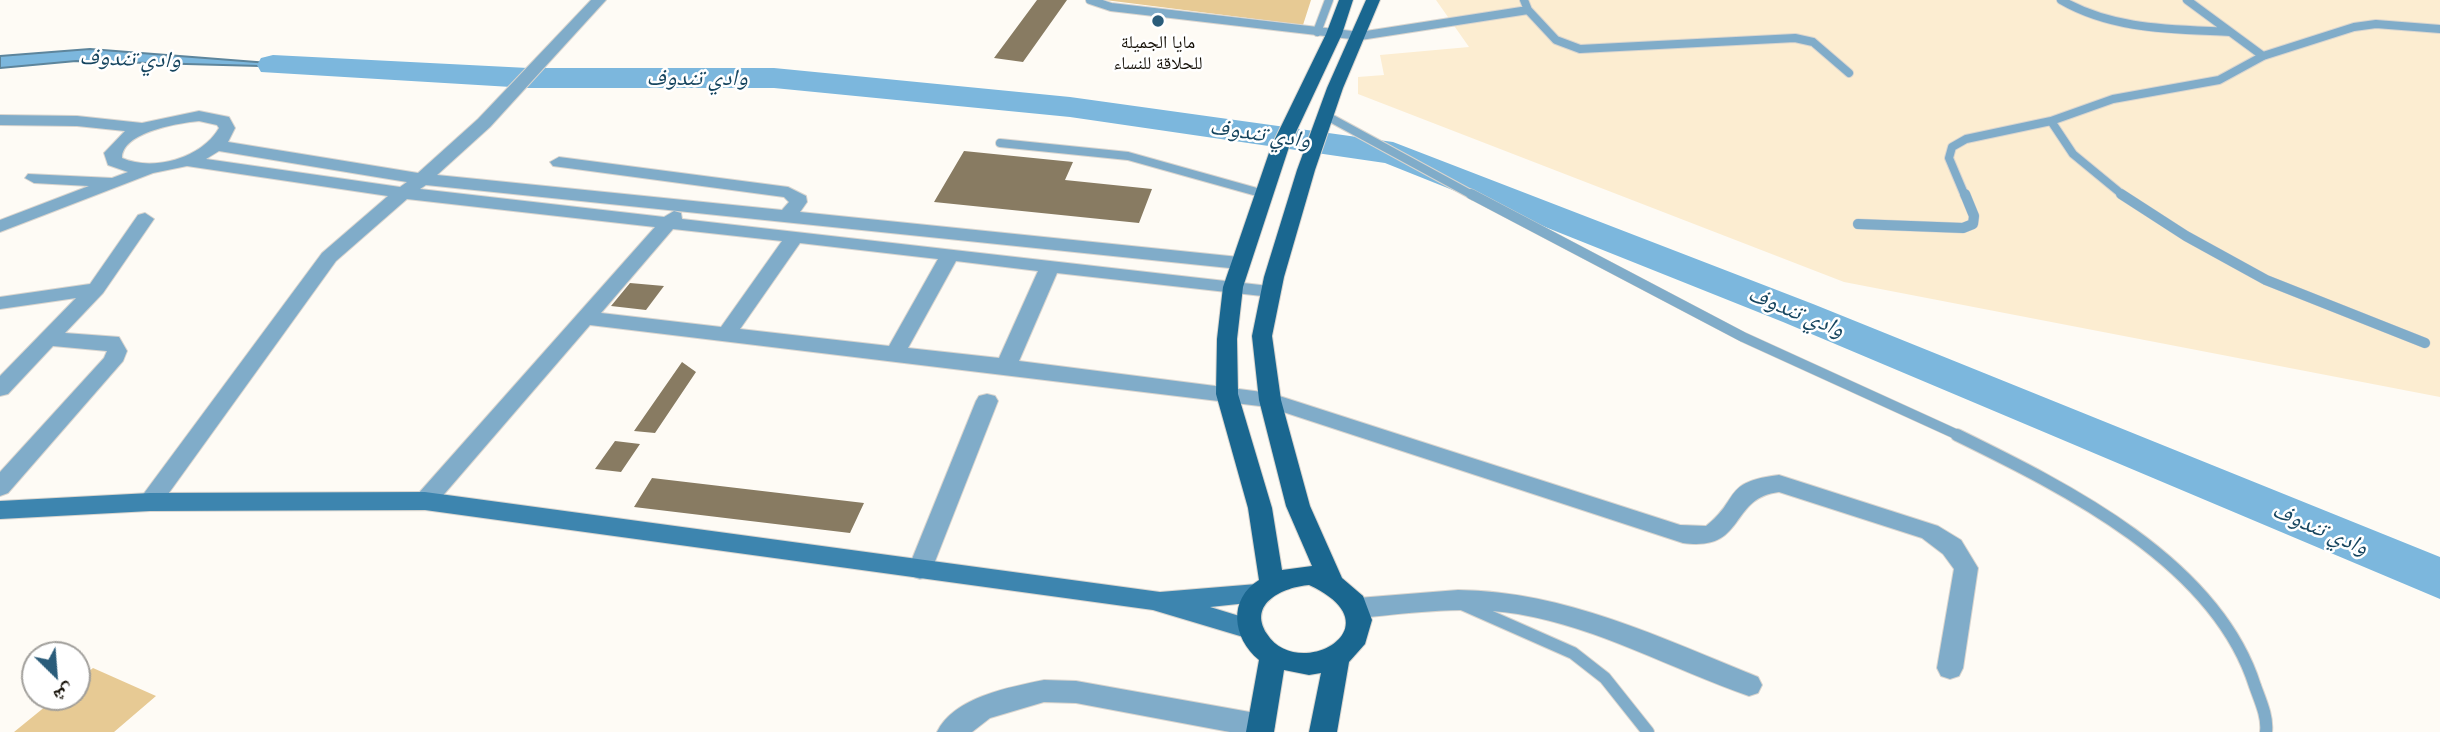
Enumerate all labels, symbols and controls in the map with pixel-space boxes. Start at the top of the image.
marker: مايا الجميلة للحلاقة للنساء [1150,13,1166,29]
place label: مايا الجميلة للحلاقة للنساء [1113,32,1203,74]
water label: وادي تندوف [79,43,181,75]
water label: وادي تندوف [646,64,748,92]
water label: وادي تندوف [1208,113,1312,155]
water label: وادي تندوف [1744,280,1848,344]
water label: وادي تندوف [2268,496,2372,562]
north arrow [21,641,91,711]
text: ش [50,679,78,708]

